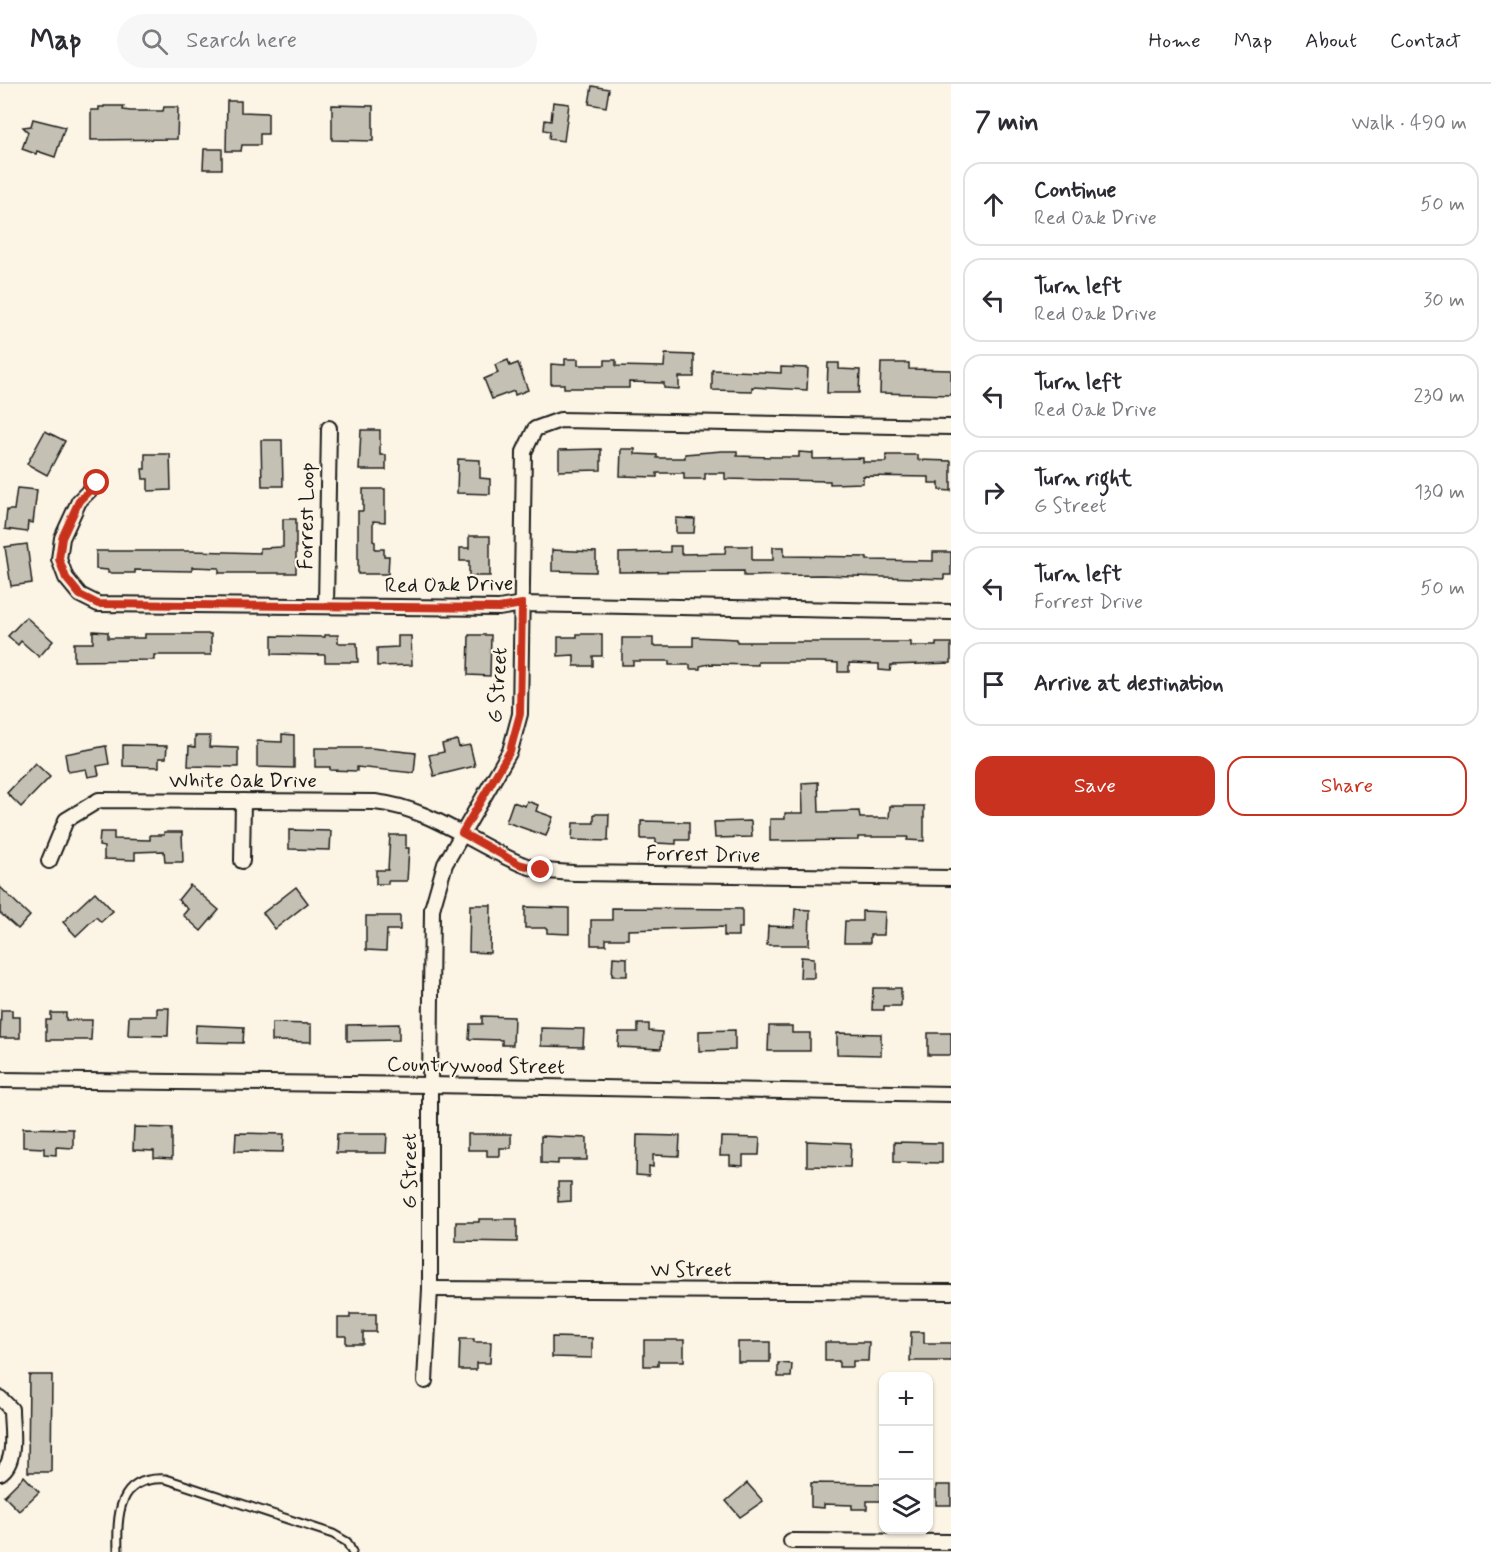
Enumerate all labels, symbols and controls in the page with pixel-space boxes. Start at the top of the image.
search box [117,14,537,68]
text: Map [30,23,81,60]
icon: search [138,25,171,58]
text: Search here [186,27,297,55]
text: Home [1149,27,1201,55]
text: Map [1234,27,1272,55]
text: About [1305,27,1357,55]
text: Contact [1390,27,1461,55]
text: 7 min [975,106,1039,140]
text: Walk · 490 m [1352,110,1467,137]
text: Continue [1034,177,1116,205]
icon: ahead [977,188,1010,221]
text: 50 m [1420,191,1465,218]
text: Red Oak Drive [1034,205,1157,232]
text: Turn left [1034,273,1122,301]
icon: left [977,284,1010,317]
text: 30 m [1423,287,1465,314]
text: Red Oak Drive [1034,301,1157,328]
text: Turn left [1034,369,1122,397]
icon: left [977,380,1010,413]
text: 230 m [1413,383,1465,410]
text: Red Oak Drive [1034,397,1157,424]
street label: Forrest Loop [292,462,322,570]
text: Turn right [1034,465,1132,493]
route start [83,469,109,495]
icon: right [977,476,1010,509]
text: 130 m [1414,479,1465,506]
text: G Street [1034,493,1106,520]
text: Turn left [1034,561,1122,589]
street label: Red Oak Drive [384,570,514,600]
icon: left [977,572,1010,605]
text: 50 m [1420,575,1465,602]
text: Forrest Drive [1034,589,1143,616]
street label: G Street [481,646,515,724]
icon: arrive [977,668,1010,701]
text: Arrive at destination [1034,670,1224,698]
button: Save [975,756,1215,816]
button: Share [1227,756,1467,816]
street label: White Oak Drive [169,767,317,795]
street label: Forrest Drive [646,840,760,870]
route end [527,856,553,882]
street label: Countrywood Street [387,1050,565,1082]
street label: G Street [396,1133,424,1209]
street label: W Street [650,1256,732,1284]
map controls [879,1372,933,1534]
button: + [879,1372,933,1426]
button: − [879,1426,933,1480]
button: layers [879,1480,933,1534]

